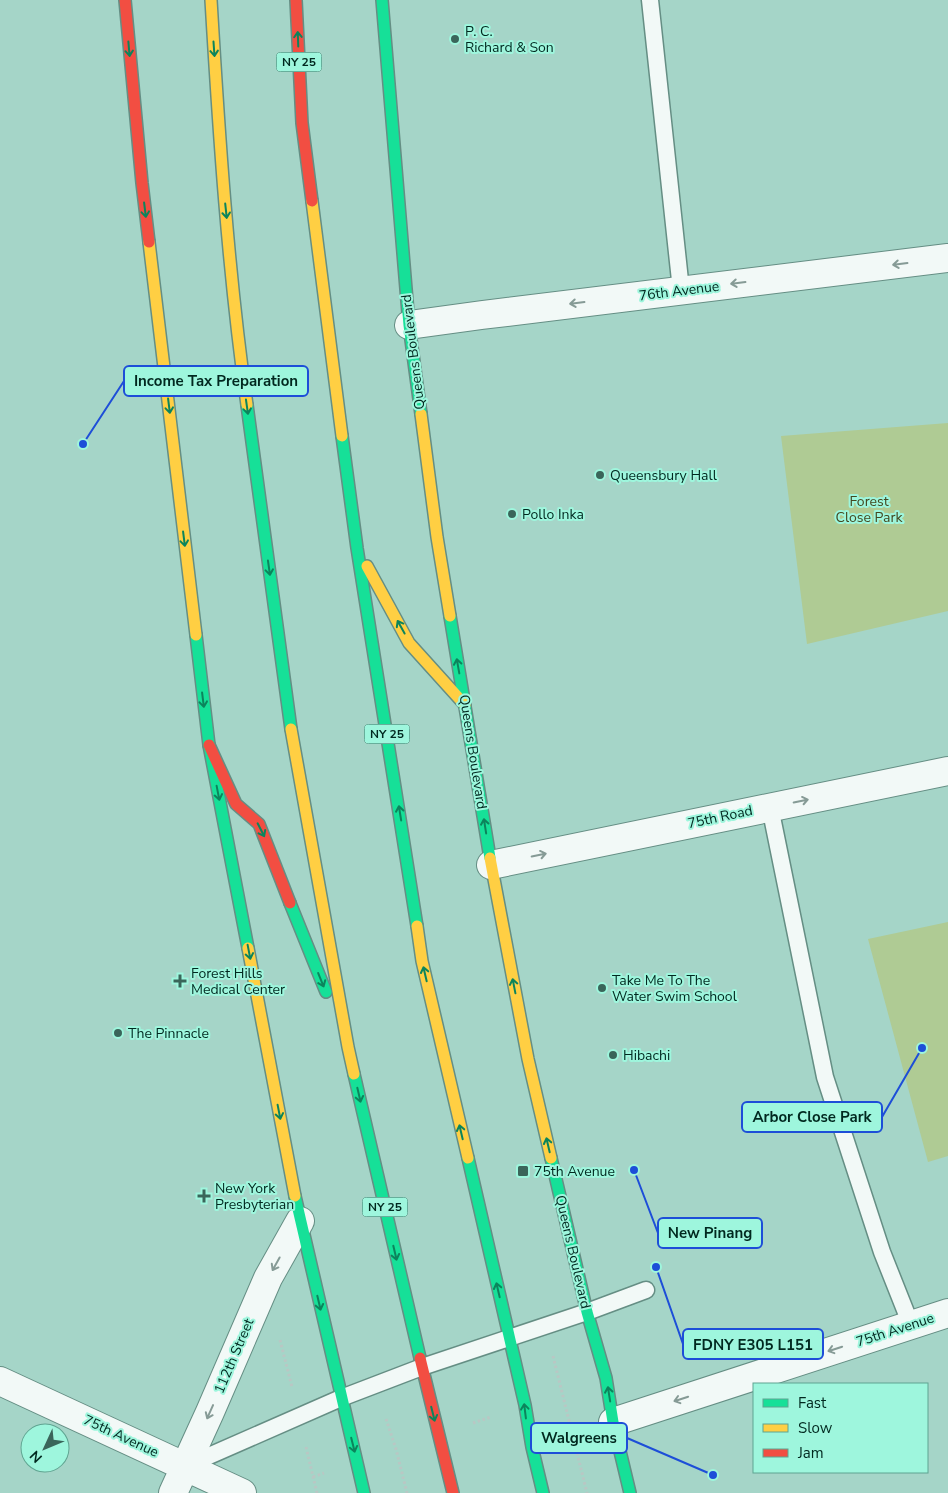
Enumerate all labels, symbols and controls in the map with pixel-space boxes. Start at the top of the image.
place label: P. C. Richard & Son [465,22,554,57]
one-way arrow [293,32,303,48]
marker: P. C. Richard & Son [449,33,461,45]
one-way arrow [125,40,134,56]
one-way arrow [209,40,219,56]
road number: NY 25 [276,52,322,72]
one-way arrow [140,202,150,218]
one-way arrow [222,202,231,218]
one-way arrow [892,259,908,269]
street label: 76th Avenue [638,277,720,305]
one-way arrow [731,279,747,289]
street label: Queens Boulevard [397,293,429,411]
one-way arrow [569,298,585,308]
callout: Income Tax Preparation [124,366,308,396]
text: Income Tax Preparation [134,371,298,391]
one-way arrow [164,398,174,414]
one-way arrow [243,399,253,415]
place label: Queensbury Hall [610,466,718,485]
marker: Queensbury Hall [594,469,606,481]
park label: Forest Close Park [835,492,904,527]
place label: Pollo Inka [522,505,584,524]
marker: Pollo Inka [506,508,518,520]
one-way arrow [179,531,189,547]
one-way arrow [265,560,275,576]
one-way arrow [395,621,405,635]
one-way arrow [453,658,463,674]
one-way arrow [198,692,208,708]
street label: Queens Boulevard [455,693,491,811]
road number: NY 25 [364,724,410,744]
one-way arrow [214,784,223,800]
one-way arrow [793,795,809,805]
street label: 75th Road [686,801,754,833]
one-way arrow [394,806,404,822]
one-way arrow [479,819,489,835]
one-way arrow [256,822,266,837]
one-way arrow [531,849,547,859]
one-way arrow [245,944,254,960]
place label: Forest Hills Medical Center [191,964,285,999]
one-way arrow [420,966,429,982]
place label: Take Me To The Water Swim School [612,971,738,1006]
one-way arrow [317,972,326,987]
marker: Forest Hills Medical Center [173,974,187,988]
one-way arrow [509,978,518,994]
marker: Take Me To The Water Swim School [596,982,608,994]
place label: The Pinnacle [128,1024,209,1043]
marker: The Pinnacle [112,1027,124,1039]
place label: Hibachi [623,1046,670,1065]
marker: Hibachi [607,1049,619,1061]
one-way arrow [355,1086,364,1102]
callout: Arbor Close Park [742,1102,882,1132]
one-way arrow [275,1104,284,1120]
text: Arbor Close Park [752,1107,873,1127]
one-way arrow [456,1125,466,1141]
one-way arrow [543,1137,552,1153]
place label: 75th Avenue [534,1162,615,1181]
marker: 75th Avenue [516,1164,530,1178]
place label: New York Presbyterian [215,1179,294,1214]
marker: New York Presbyterian [197,1189,211,1203]
street label: Queens Boulevard [551,1193,595,1311]
road number: NY 25 [362,1198,408,1216]
callout: New Pinang [658,1218,762,1248]
text: New Pinang [668,1223,752,1243]
one-way arrow [391,1245,400,1261]
one-way arrow [271,1256,281,1271]
one-way arrow [493,1283,502,1299]
one-way arrow [315,1294,324,1310]
street label: 75th Avenue [854,1308,936,1352]
street label: 112th Street [210,1315,258,1396]
callout: FDNY E305 L151 [683,1329,823,1359]
text: FDNY E305 L151 [693,1335,813,1355]
one-way arrow [827,1345,843,1355]
legend [753,1383,928,1473]
one-way arrow [603,1386,613,1402]
text: Fast [798,1393,827,1413]
one-way arrow [673,1395,689,1405]
one-way arrow [520,1403,530,1419]
one-way arrow [205,1404,215,1419]
one-way arrow [429,1406,438,1422]
street label: 75th Avenue [80,1410,162,1462]
text: Slow [798,1418,833,1438]
north arrow [20,1423,70,1473]
callout: Walgreens [531,1423,627,1453]
text: Walgreens [541,1428,617,1448]
one-way arrow [349,1437,358,1453]
text: Jam [797,1443,824,1463]
text: N [26,1446,46,1467]

